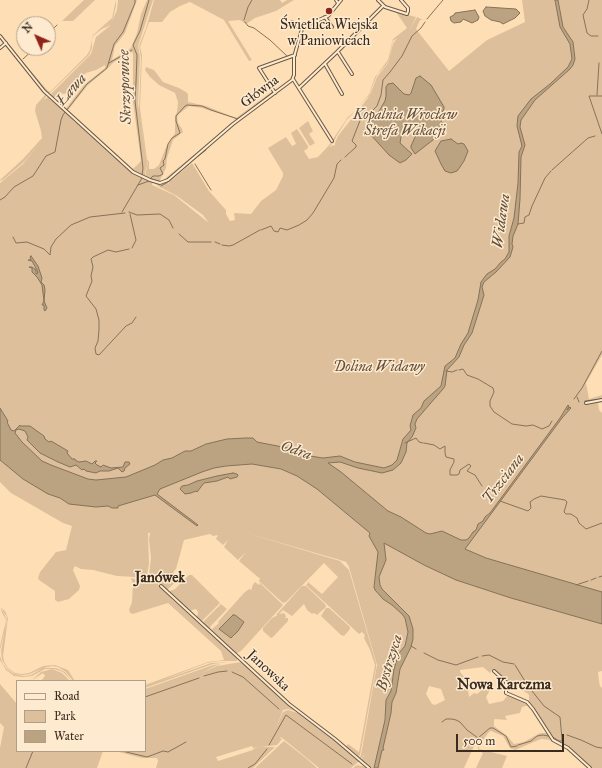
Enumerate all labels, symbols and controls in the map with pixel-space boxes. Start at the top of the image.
marker: Świetlica Wiejska w Paniowicach [324,6,334,16]
north arrow [16,16,56,56]
place label: Świetlica Wiejska w Paniowicach [280,18,378,50]
text: N [20,20,36,36]
water label: Skrzypowice [116,49,136,125]
water label: Ława [53,70,91,110]
street label: Główna [237,72,283,112]
park label: Kopalnia Wrocław Strefa Wakacji [353,108,457,140]
water label: Widawa [489,193,515,249]
park label: Dolina Widawy [333,360,425,376]
water label: Odra [278,437,314,465]
water label: Trzciana [479,451,529,507]
district label: Janówek [135,569,185,587]
water label: Bystrzyca [373,633,407,693]
street label: Janowska [243,647,293,695]
district label: Nowa Karczma [457,676,551,694]
legend [16,680,146,752]
text: Road [54,689,80,703]
text: Park [54,709,76,723]
scale bar [458,726,566,752]
text: Water [54,729,84,743]
text: 500 m [463,734,495,748]

